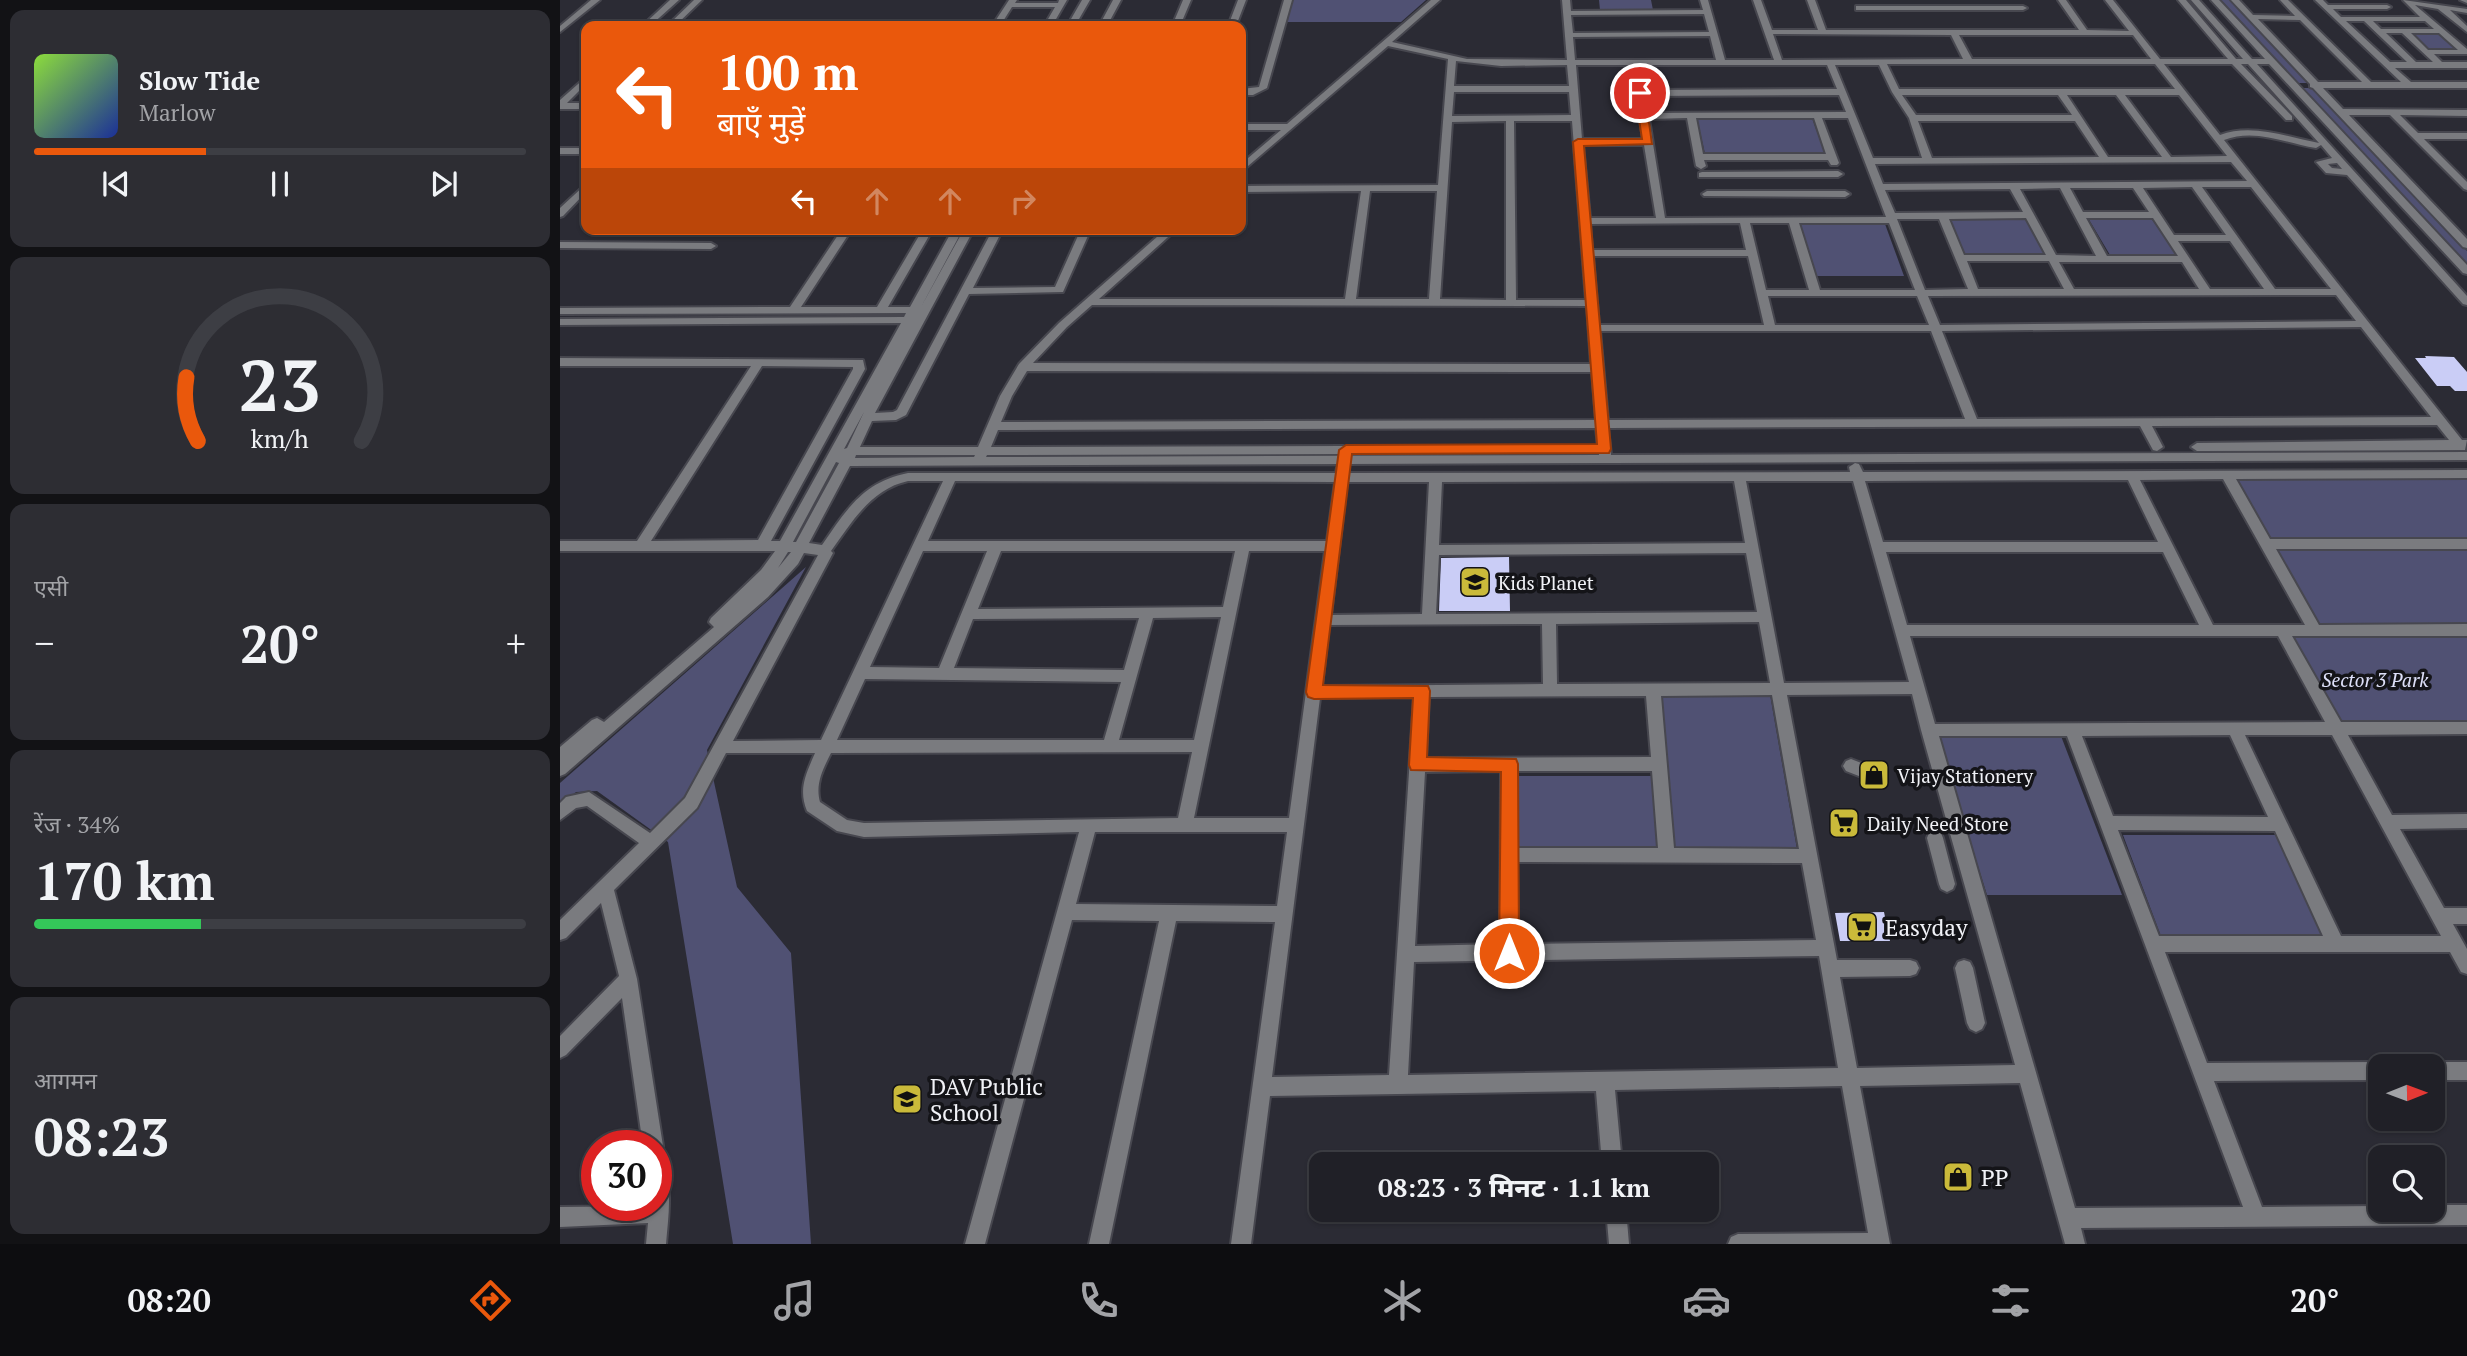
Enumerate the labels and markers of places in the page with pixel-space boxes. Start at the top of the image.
pin [1610,63,1670,123]
school or university icon: Kids Planet [1458,565,1492,599]
place label: Kids Planet [1498,570,1594,595]
shop icon: Vijay Stationery [1857,758,1891,792]
place label: Vijay Stationery [1897,763,2034,788]
supermarket icon: Daily Need Store [1827,806,1861,840]
place label: Daily Need Store [1867,811,2008,836]
supermarket icon: Easyday [1845,910,1879,944]
place label: Easyday [1885,912,1968,943]
place label: DAV Public School [930,1071,1043,1128]
school or university icon: DAV Public School [890,1082,924,1116]
shop icon: PP [1941,1160,1975,1194]
place label: PP [1981,1162,2008,1193]

